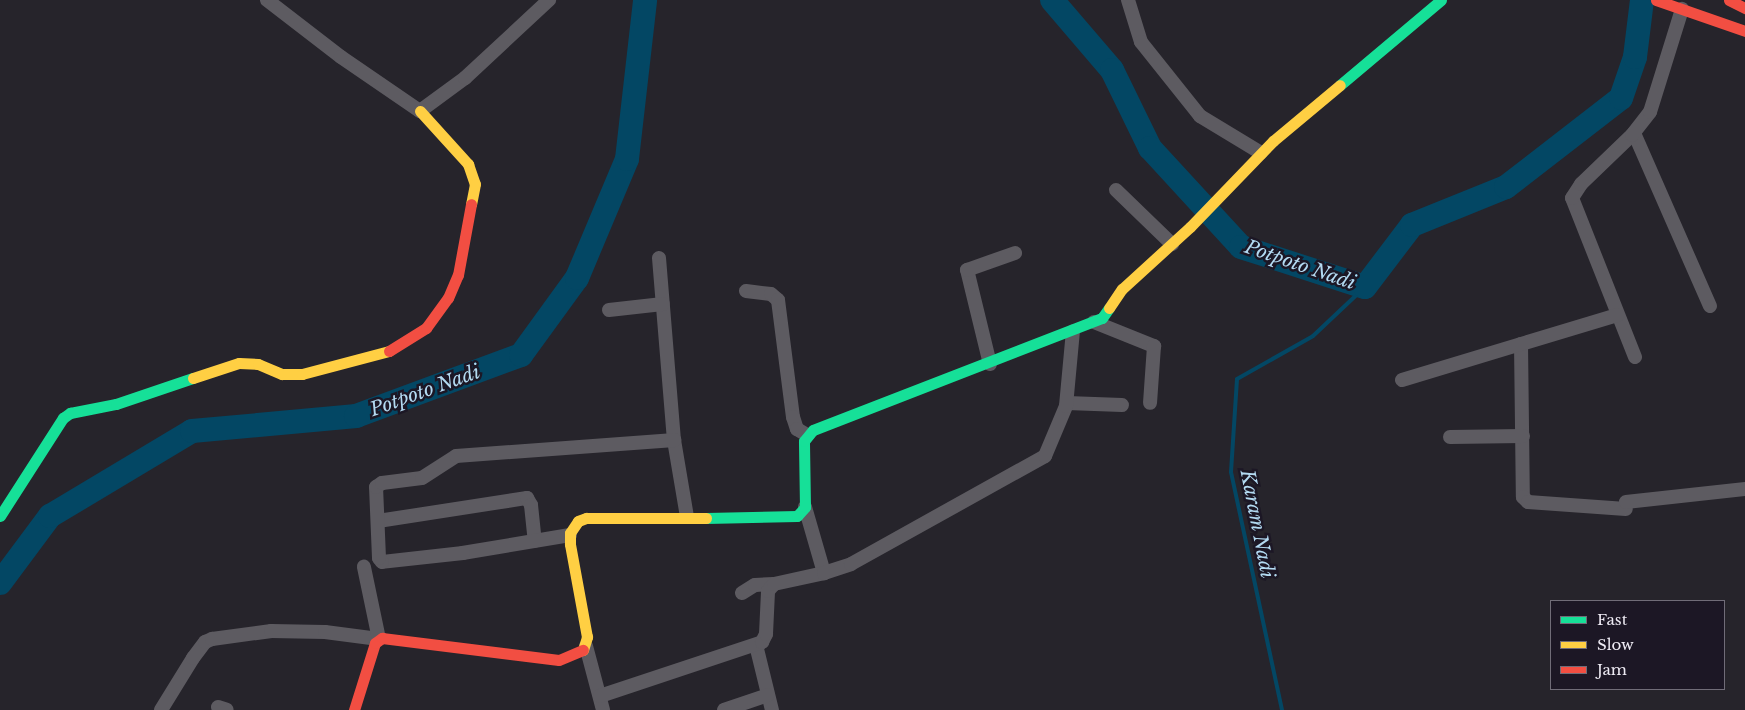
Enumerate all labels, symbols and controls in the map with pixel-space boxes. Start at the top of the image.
water label: Potpoto Nadi [1242,235,1358,295]
water label: Potpoto Nadi [367,360,483,422]
water label: Karam Nadi [1235,467,1279,581]
legend [1550,600,1725,690]
text: Fast [1597,610,1627,629]
text: Slow [1597,635,1634,654]
text: Jam [1597,660,1627,679]

